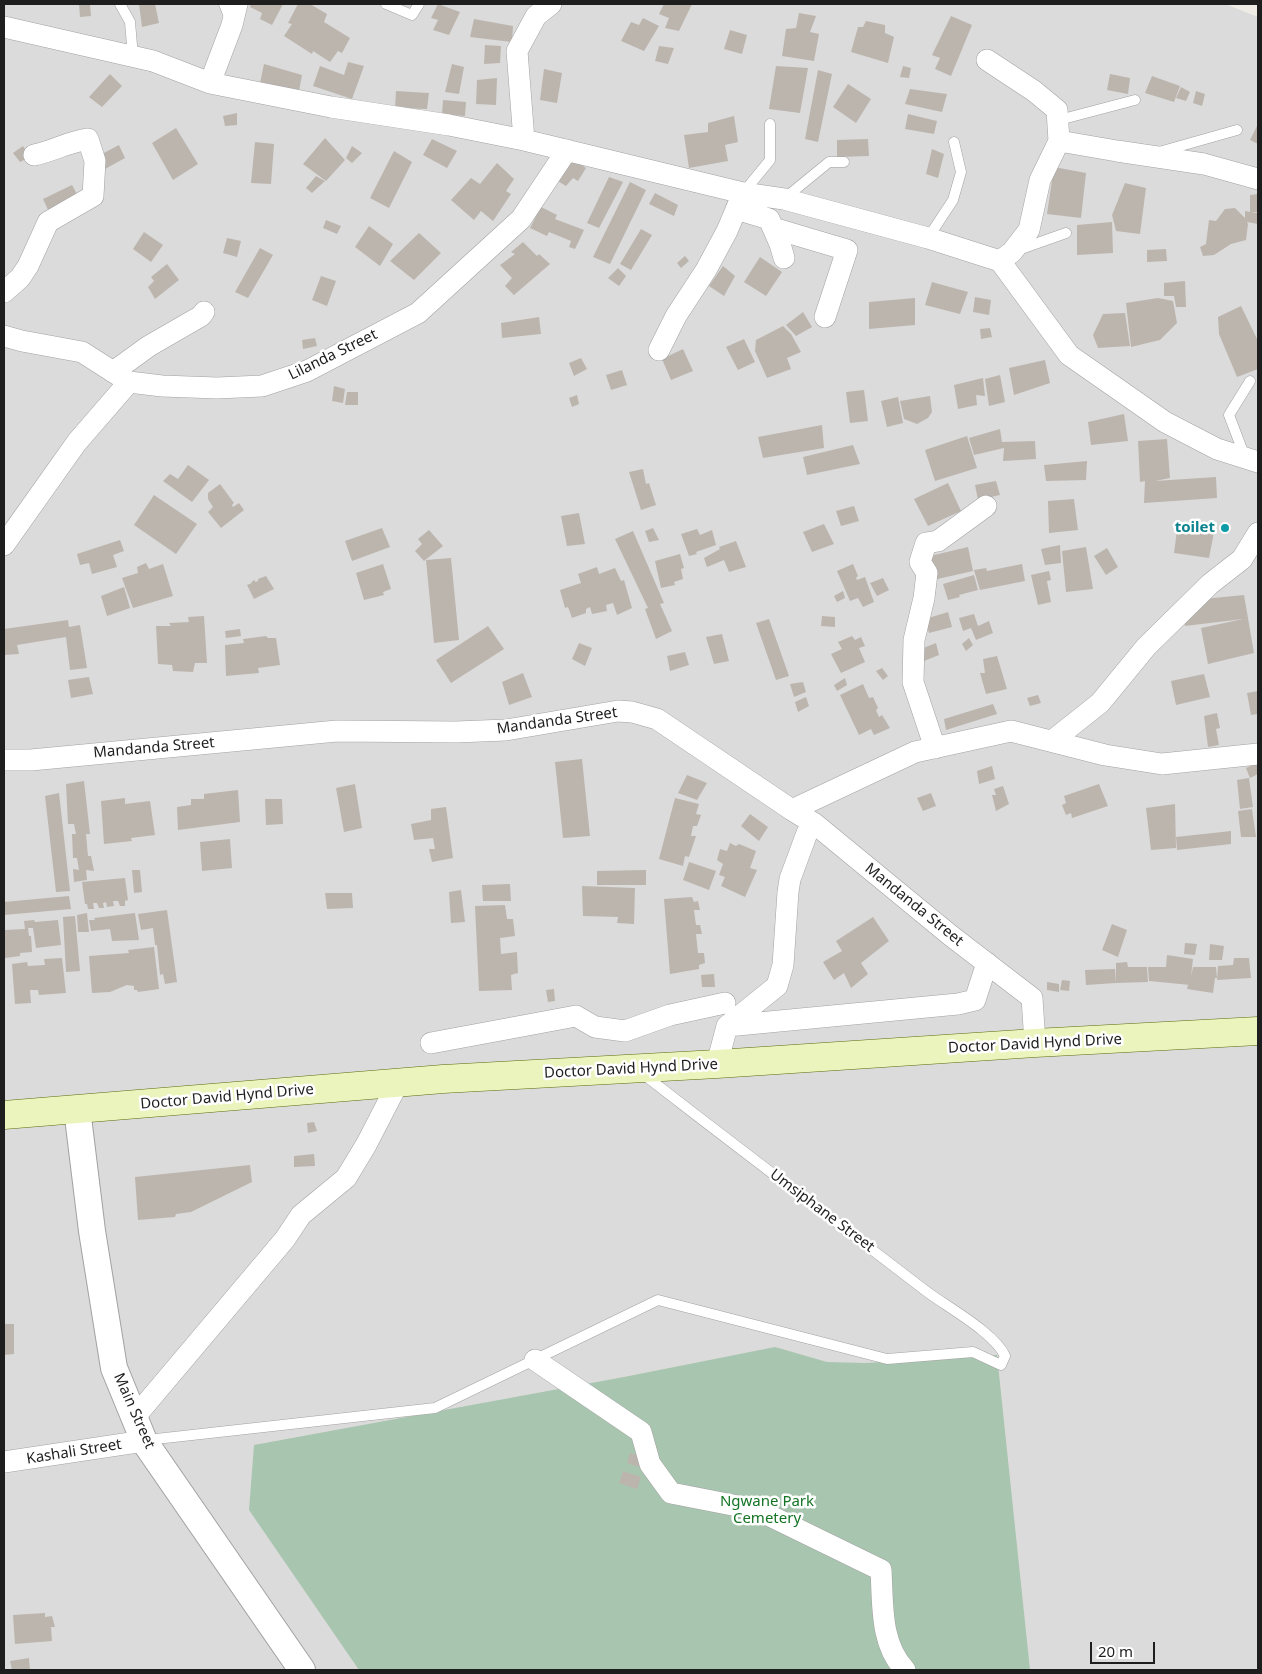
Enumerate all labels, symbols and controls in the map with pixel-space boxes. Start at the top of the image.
street label: Lilanda Street [286,326,380,384]
place label: toilet [1175,519,1215,537]
marker: toilet [1219,522,1231,534]
street label: Mandanda Street [496,704,618,738]
street label: Mandanda Street [93,734,215,762]
street label: Mandanda Street [861,860,967,950]
street label: Doctor David Hynd Drive [948,1030,1122,1058]
street label: Doctor David Hynd Drive [544,1055,718,1083]
street label: Doctor David Hynd Drive [140,1080,314,1114]
street label: Umsiphane Street [766,1166,878,1256]
street label: Main Street [109,1370,159,1452]
street label: Kashali Street [25,1436,123,1468]
park label: Ngwane Park Cemetery [720,1493,814,1528]
scale bar [1092,1632,1157,1664]
text: 20 m [1098,1641,1133,1661]

